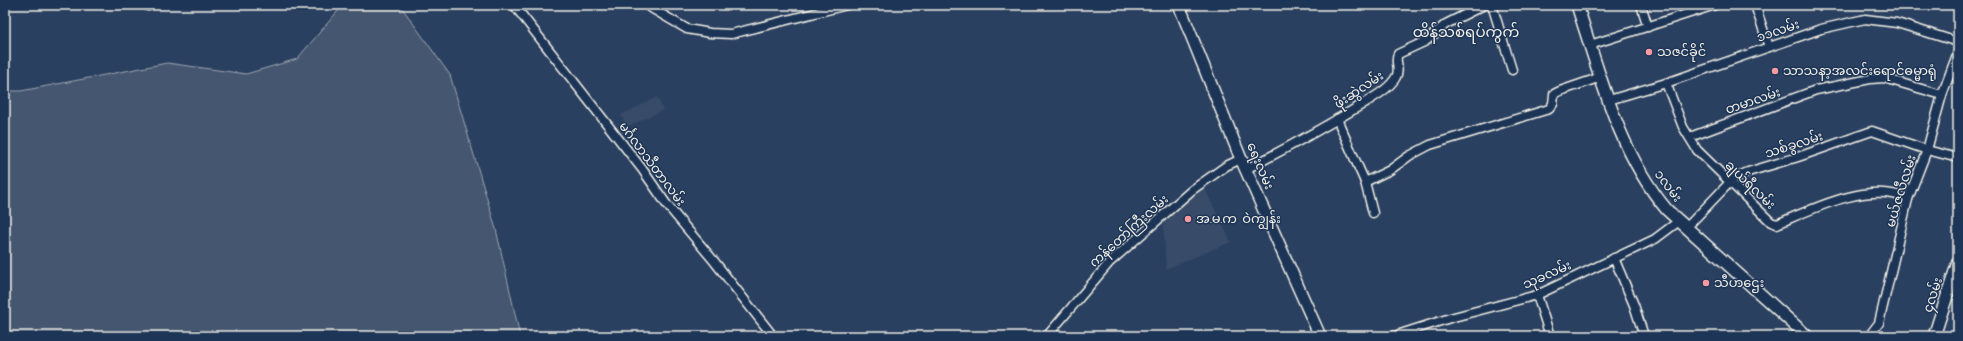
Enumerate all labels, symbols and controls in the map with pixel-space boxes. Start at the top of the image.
street label: ၁၁လမ်း [1754,15,1802,47]
district label: ထိန်သစ်ရပ်ကွက် [1413,22,1519,44]
place label: သဇင်ခိုင် [1657,43,1706,62]
marker: သဇင်ခိုင် [1644,47,1654,57]
place label: သာသနာ့အလင်းရောင်ဓမ္မာရုံ [1783,62,1937,81]
marker: သာသနာ့အလင်းရောင်ဓမ္မာရုံ [1770,66,1780,76]
street label: ဖိုးဆွဲလမ်း [1331,67,1388,114]
street label: တမာလမ်း [1723,83,1783,119]
street label: မင်္ဂလာသီတာလမ်း [614,118,690,210]
street label: သစ်ခွလမ်း [1763,127,1826,164]
street label: ရေးလမ်း [1241,140,1278,193]
street label: မယ်ဇလီလမ်း [1881,153,1921,229]
street label: ချယ်ရီလမ်း [1720,156,1779,214]
street label: ၁လမ်း [1650,166,1686,206]
street label: ကန်တော်ကြီးလမ်း [1086,191,1173,272]
place label: အ.မ.က ဝဲကျွန်း [1196,210,1281,230]
marker: အ.မ.က ဝဲကျွန်း [1183,214,1193,224]
street label: သုခလမ်း [1520,256,1575,295]
place label: သီဟဌေး [1714,274,1764,293]
street label: ၄လမ်း [1919,275,1948,315]
marker: သီဟဌေး [1701,278,1711,288]

